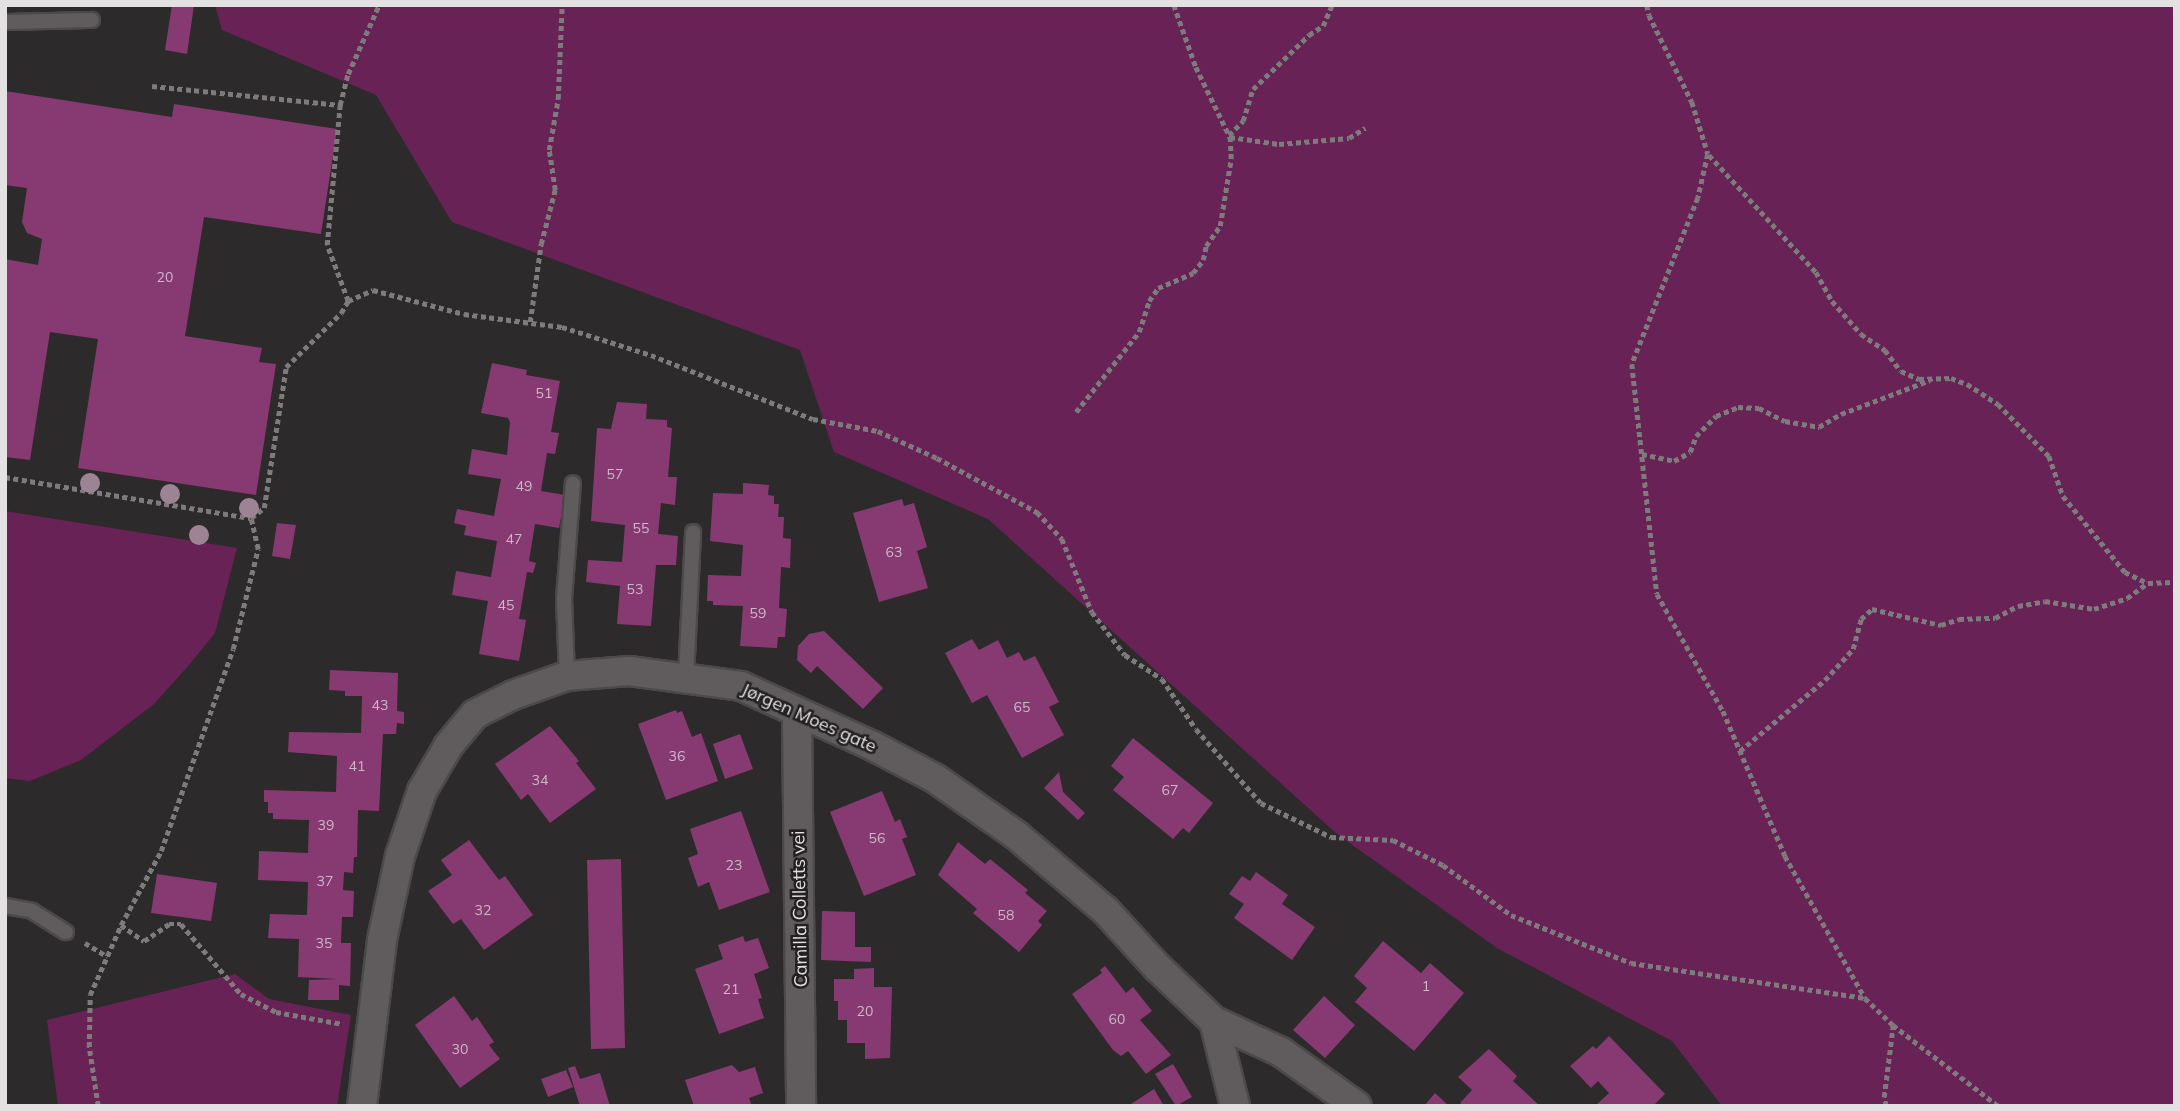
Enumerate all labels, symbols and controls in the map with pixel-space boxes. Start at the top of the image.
house number: 20 [157,269,173,285]
house number: 51 [536,385,552,401]
house number: 57 [607,466,623,482]
house number: 49 [516,478,532,494]
house number: 55 [633,520,649,536]
house number: 47 [506,531,522,547]
house number: 63 [886,544,902,560]
house number: 53 [627,581,643,597]
house number: 45 [498,597,514,613]
house number: 59 [750,605,766,621]
street label: Jørgen Moes gate [738,679,880,757]
house number: 43 [372,697,388,713]
house number: 65 [1014,699,1030,715]
house number: 36 [669,748,685,764]
house number: 41 [349,758,365,774]
house number: 34 [532,772,548,788]
house number: 67 [1162,782,1178,798]
house number: 39 [318,817,334,833]
street label: Camilla Colletts vei [788,830,812,988]
house number: 56 [869,830,885,846]
house number: 23 [726,857,742,873]
house number: 37 [317,873,333,889]
house number: 32 [475,902,491,918]
house number: 58 [998,907,1014,923]
house number: 35 [316,935,332,951]
house number: 1 [1422,978,1430,994]
house number: 21 [723,981,739,997]
house number: 20 [857,1003,873,1019]
house number: 60 [1109,1011,1125,1027]
house number: 30 [452,1041,468,1057]

